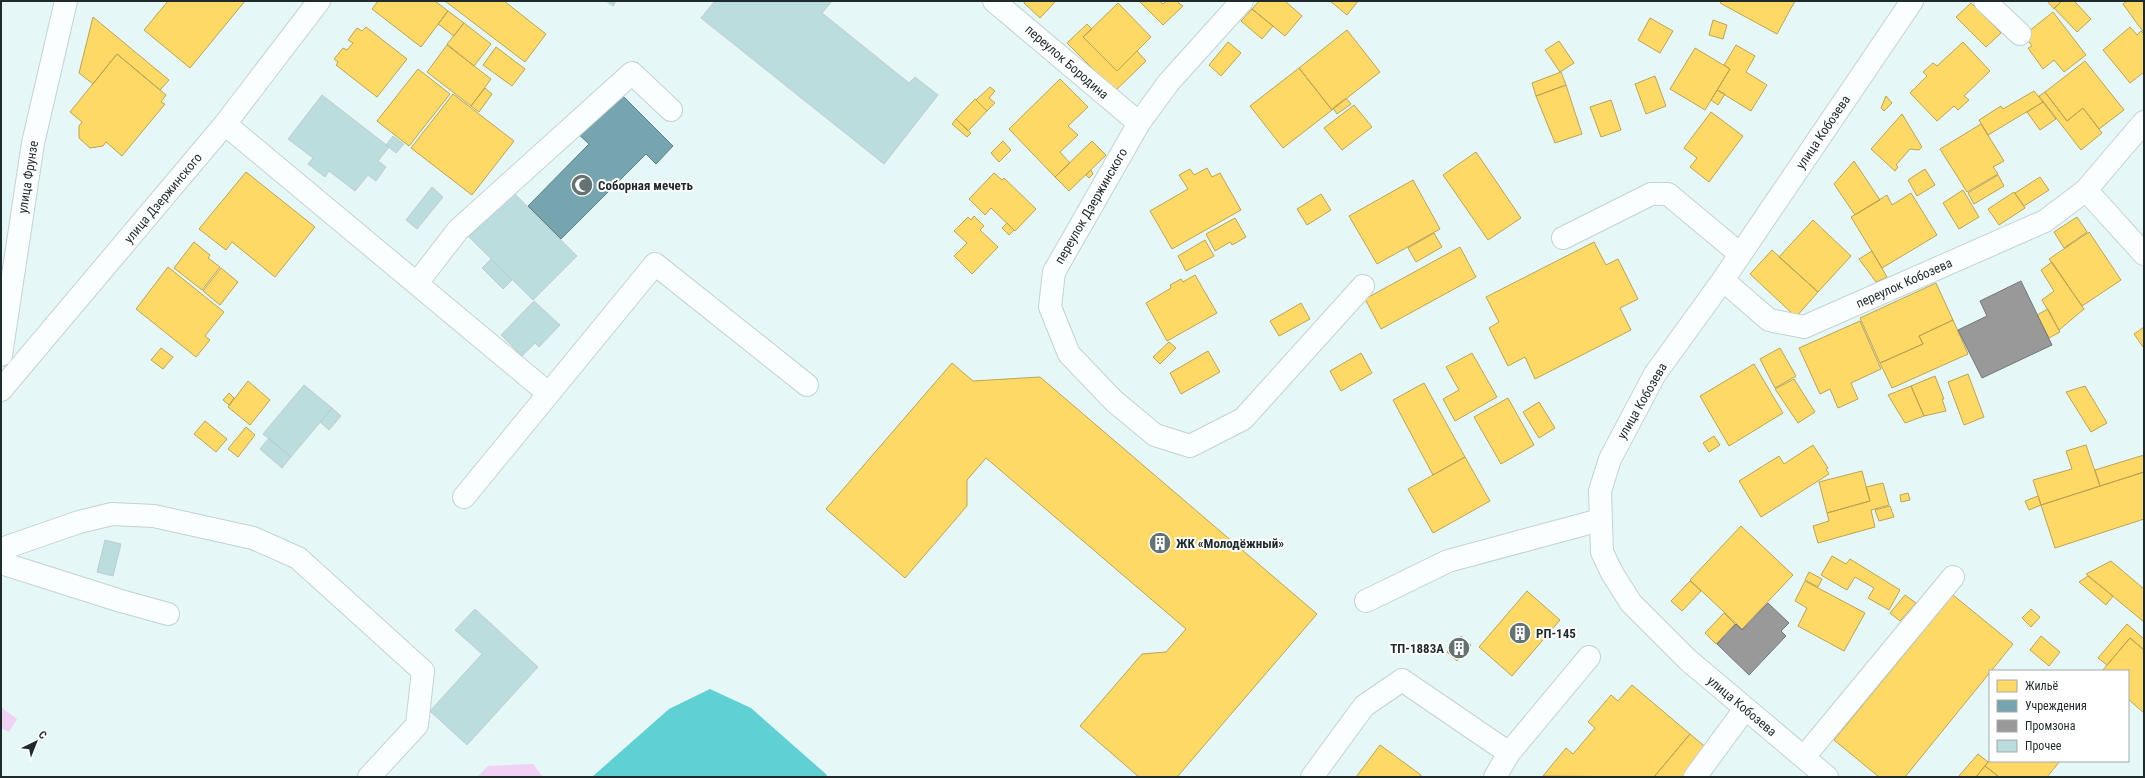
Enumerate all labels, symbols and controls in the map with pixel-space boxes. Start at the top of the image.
street label: переулок Бородина [1022,22,1112,102]
street label: улица Кобозева [1793,92,1853,172]
street label: улица Фрунзе [15,140,41,214]
street label: переулок Дзержинского [1052,145,1130,267]
street label: улица Дзержинского [121,150,205,246]
mosque icon: Соборная мечеть [569,172,595,198]
place label: Соборная мечеть [598,178,694,193]
street label: переулок Кобозева [1854,255,1954,311]
street label: улица Кобозева [1614,360,1670,442]
building icon: ЖК «Молодёжный» [1147,530,1173,556]
place label: ЖК «Молодёжный» [1176,536,1284,551]
building icon: РП-145 [1507,620,1533,646]
place label: РП-145 [1536,626,1576,641]
building icon: ТП-1883А [1446,635,1472,661]
place label: ТП-1883А [1390,641,1444,656]
legend [1989,670,2129,762]
street label: улица Кобозева [1704,673,1780,739]
text: Жильё [2025,679,2058,693]
text: Учреждения [2025,699,2087,713]
text: Промзона [2025,719,2076,733]
north arrow [16,722,56,762]
text: С [36,728,49,742]
text: Прочее [2025,739,2062,753]

